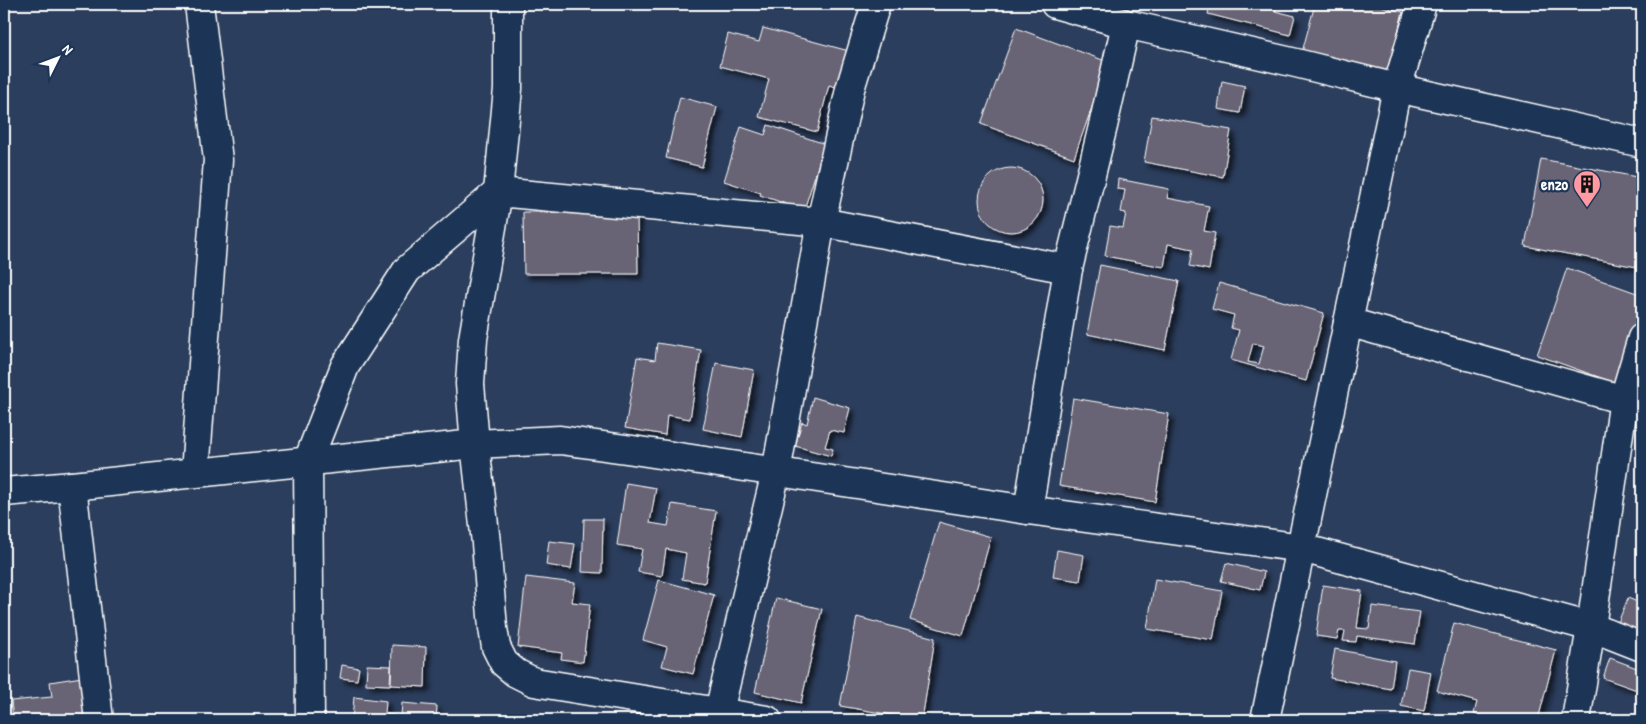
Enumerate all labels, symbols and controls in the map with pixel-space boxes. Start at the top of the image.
north arrow [32,32,82,82]
text: N [58,40,78,58]
building icon: enzo [1572,169,1602,208]
place label: enzo [1541,173,1569,195]

